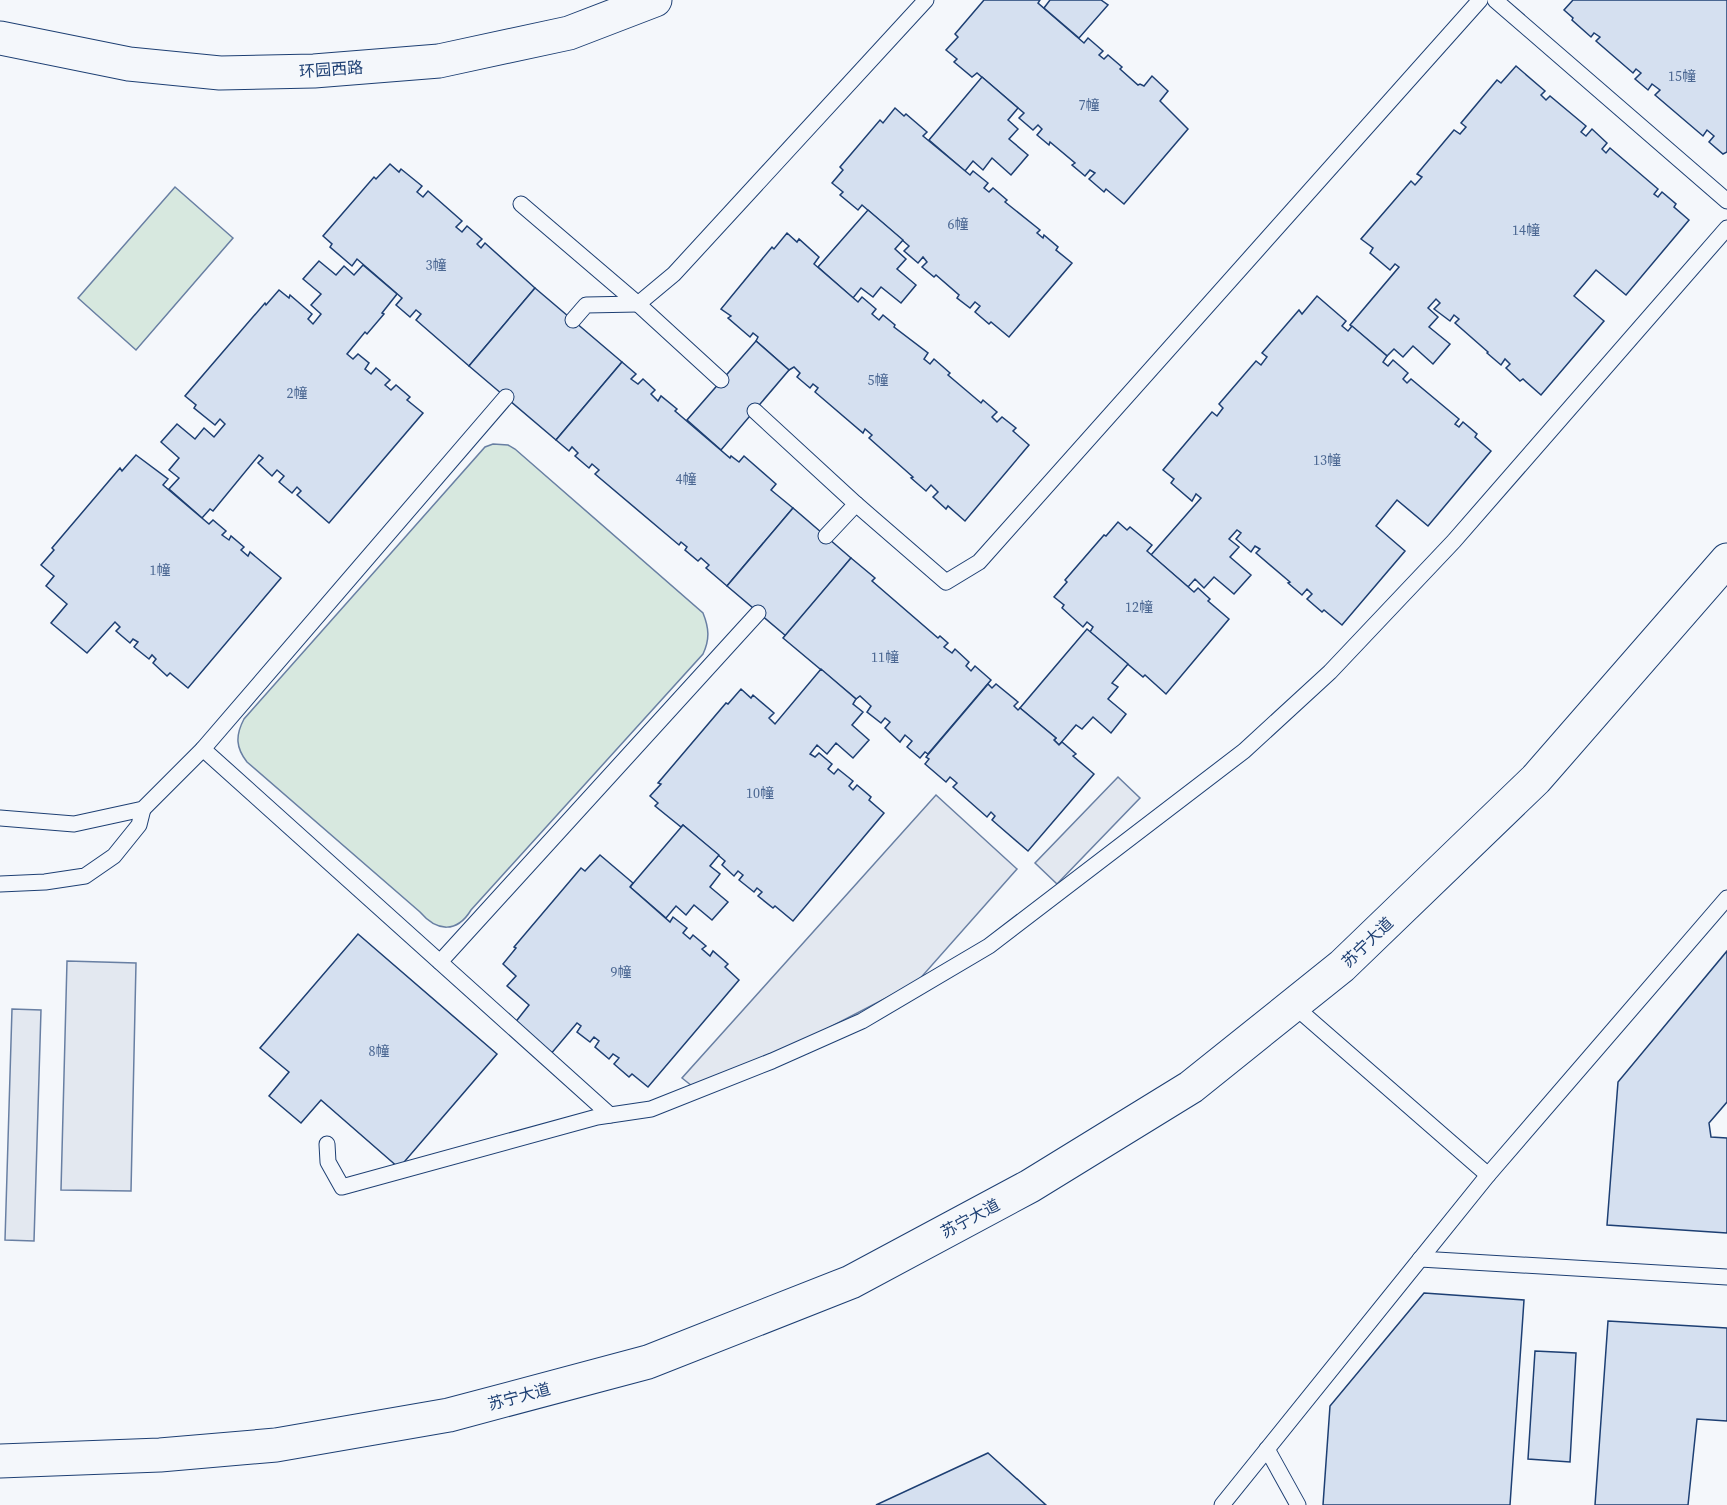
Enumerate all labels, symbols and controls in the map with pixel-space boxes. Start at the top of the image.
street label: 环园西路 [298,56,364,82]
house number: 15幢 [1668,66,1696,86]
house number: 7幢 [1079,95,1100,115]
house number: 6幢 [948,214,969,234]
house number: 14幢 [1512,220,1540,240]
house number: 3幢 [426,255,447,275]
house number: 5幢 [868,370,889,390]
house number: 2幢 [287,383,308,403]
house number: 13幢 [1313,450,1341,470]
house number: 4幢 [676,469,697,489]
house number: 1幢 [150,560,171,580]
house number: 12幢 [1125,597,1153,617]
house number: 11幢 [871,647,899,667]
house number: 10幢 [746,783,774,803]
street label: 苏宁大道 [1336,912,1398,972]
house number: 9幢 [611,962,632,982]
house number: 8幢 [369,1041,390,1061]
street label: 苏宁大道 [937,1193,1003,1243]
street label: 苏宁大道 [485,1377,553,1415]

